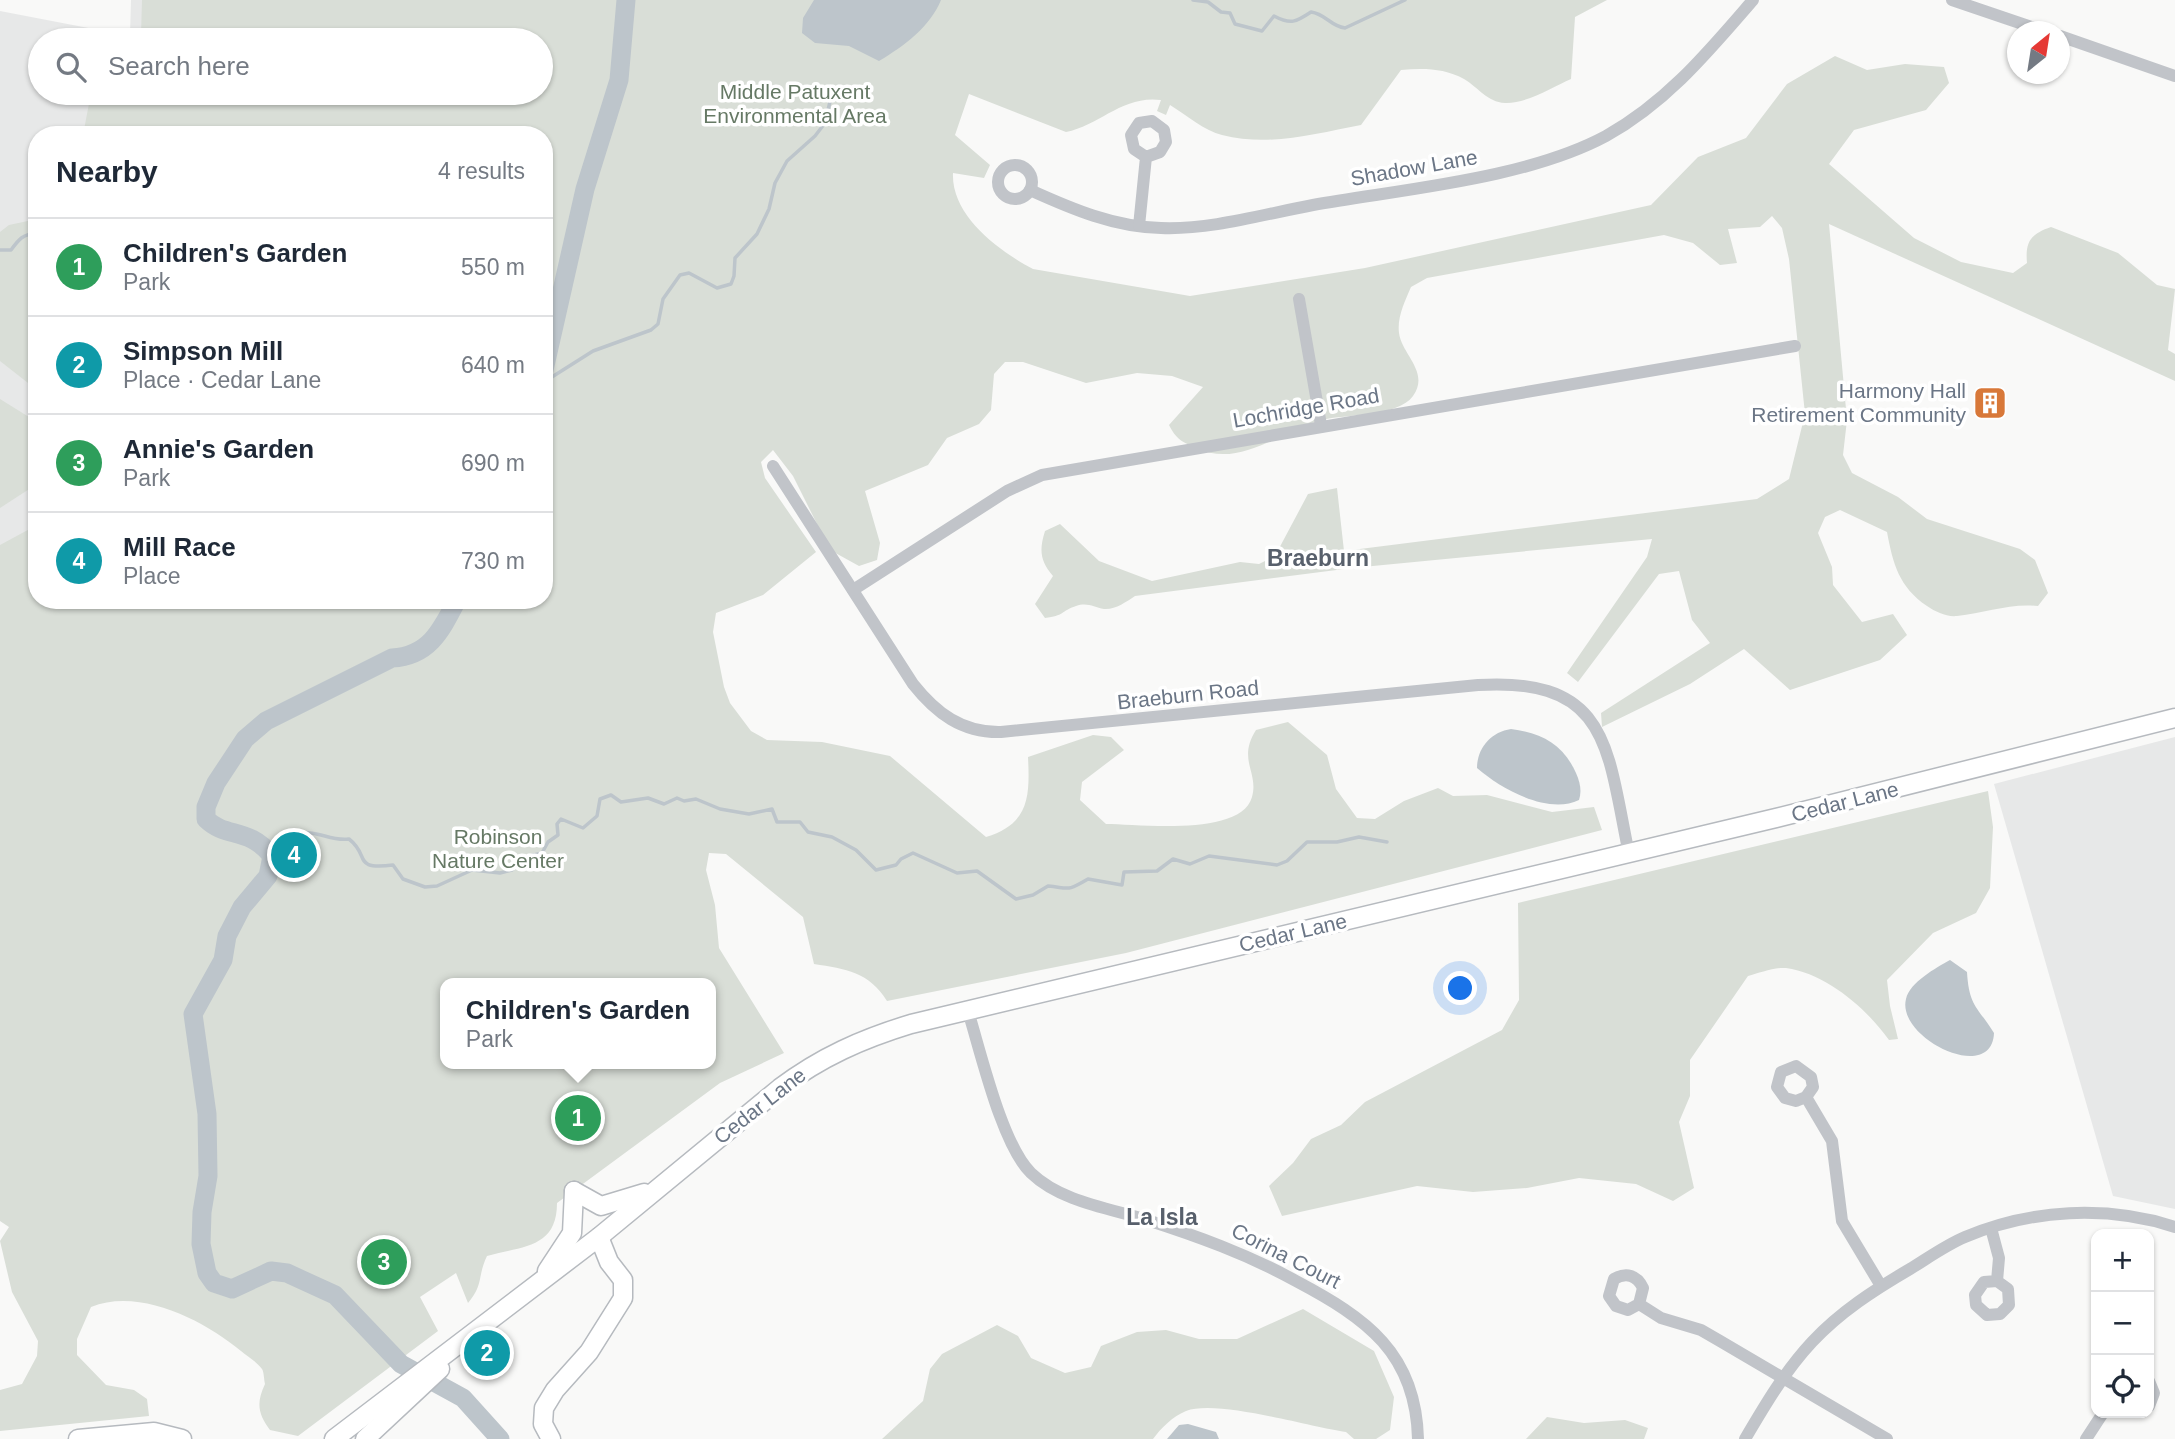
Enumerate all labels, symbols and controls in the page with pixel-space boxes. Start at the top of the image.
north arrow [2007,21,2070,84]
search box [28,28,553,105]
icon: search [52,48,90,86]
text: Search here [108,51,250,81]
park label: Middle Patuxent Environmental Area [703,80,887,127]
street label: Shadow Lane [1349,145,1479,190]
text: Nearby [56,155,158,188]
text: 4 results [438,158,525,184]
text: Children's Garden [123,238,347,268]
text: 1 [73,254,85,280]
text: 550 m [461,254,525,280]
text: Park [123,269,170,295]
text: Simpson Mill [123,336,283,366]
text: 2 [73,352,85,378]
text: 640 m [461,352,525,378]
text: Place · Cedar Lane [123,367,321,393]
place label: Harmony Hall Retirement Community [1751,379,1966,426]
street label: Lochridge Road [1231,383,1381,432]
building icon: Harmony Hall Retirement Community [1971,384,2009,422]
text: Annie's Garden [123,434,314,464]
text: 3 [73,450,85,476]
text: 690 m [461,450,525,476]
text: Park [123,465,170,491]
text: Mill Race [123,532,236,562]
district label: Braeburn [1267,545,1369,571]
text: 4 [73,548,85,574]
text: 730 m [461,548,525,574]
text: Place [123,563,181,589]
street label: Braeburn Road [1116,676,1260,713]
street label: Cedar Lane [1789,777,1901,826]
park label: Robinson Nature Center [432,825,564,872]
pin: 4 [271,829,317,881]
street label: Cedar Lane [1237,909,1349,956]
your location [1443,971,1477,1005]
popup [440,978,716,1069]
text: Children's Garden [466,995,690,1025]
text: Park [466,1026,513,1052]
street label: Cedar Lane [709,1063,810,1148]
pin: 1 [555,1092,601,1144]
district label: La Isla [1126,1204,1198,1230]
street label: Corina Court [1228,1218,1345,1293]
map controls [2091,1229,2154,1418]
button: + [2091,1229,2154,1292]
pin: 3 [361,1236,407,1288]
button: − [2091,1292,2154,1355]
pin: 2 [464,1327,510,1379]
button: locate [2091,1355,2154,1418]

